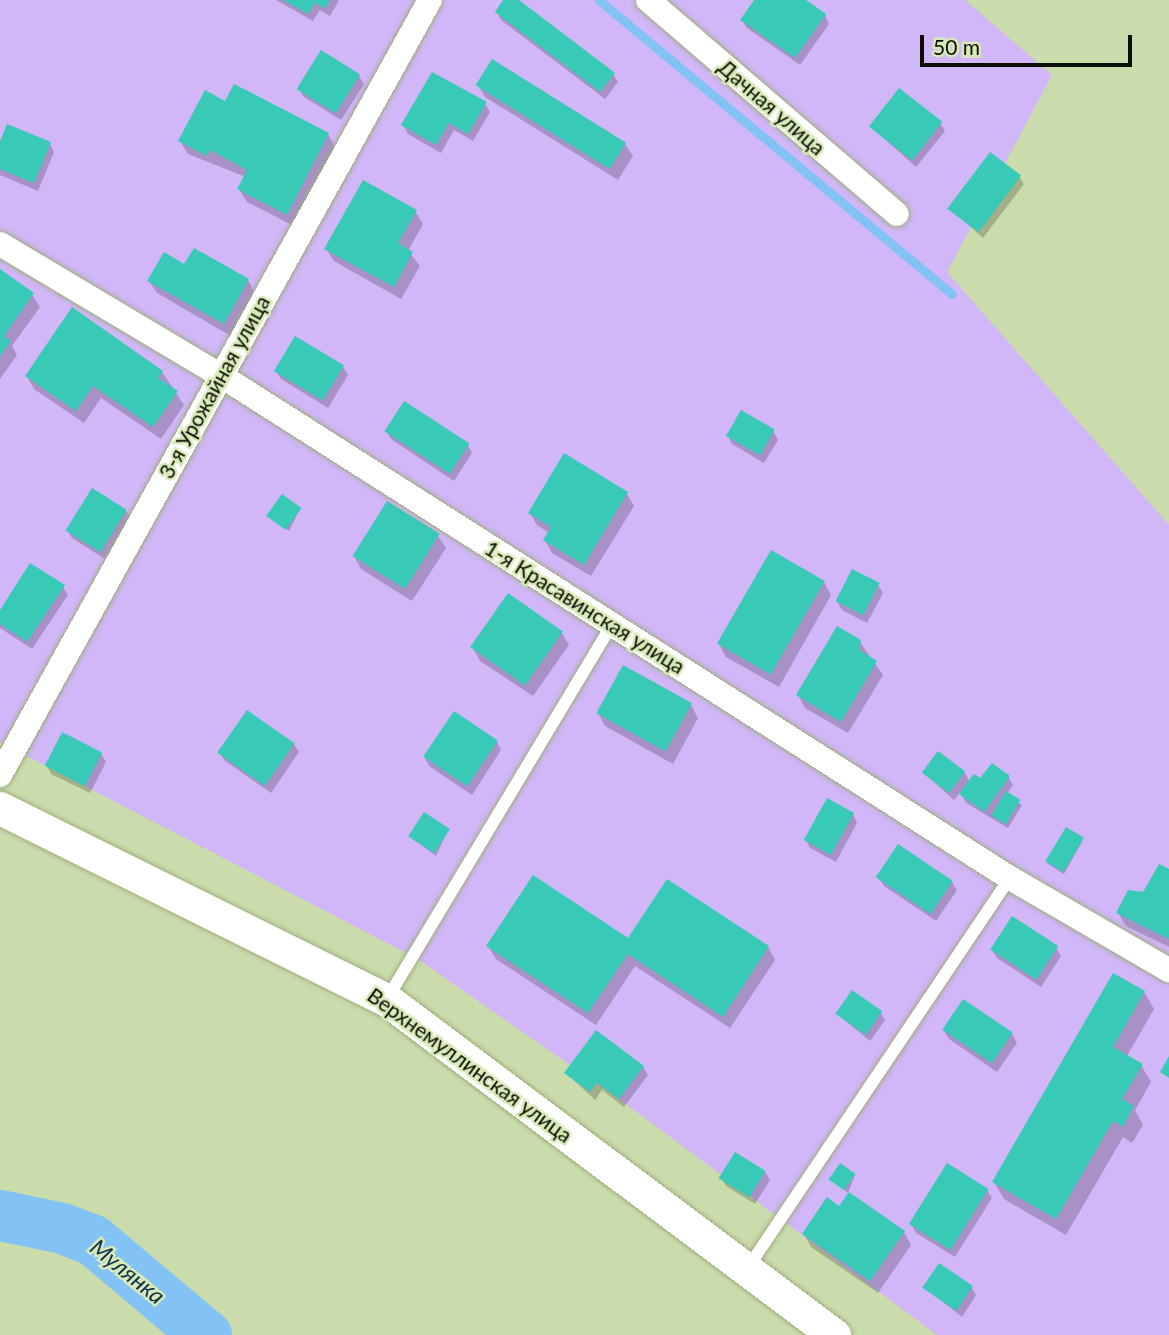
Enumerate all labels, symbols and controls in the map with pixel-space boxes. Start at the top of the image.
scale bar [924,21,1136,65]
text: 50 m [933,34,980,59]
street label: Дачная улица [714,54,830,160]
street label: 3-я Урожайная улица [153,291,275,483]
street label: 1-я Красавинская улица [480,535,690,679]
street label: Верхнемуллинская улица [363,982,577,1148]
water label: Мулянка [85,1233,171,1309]

